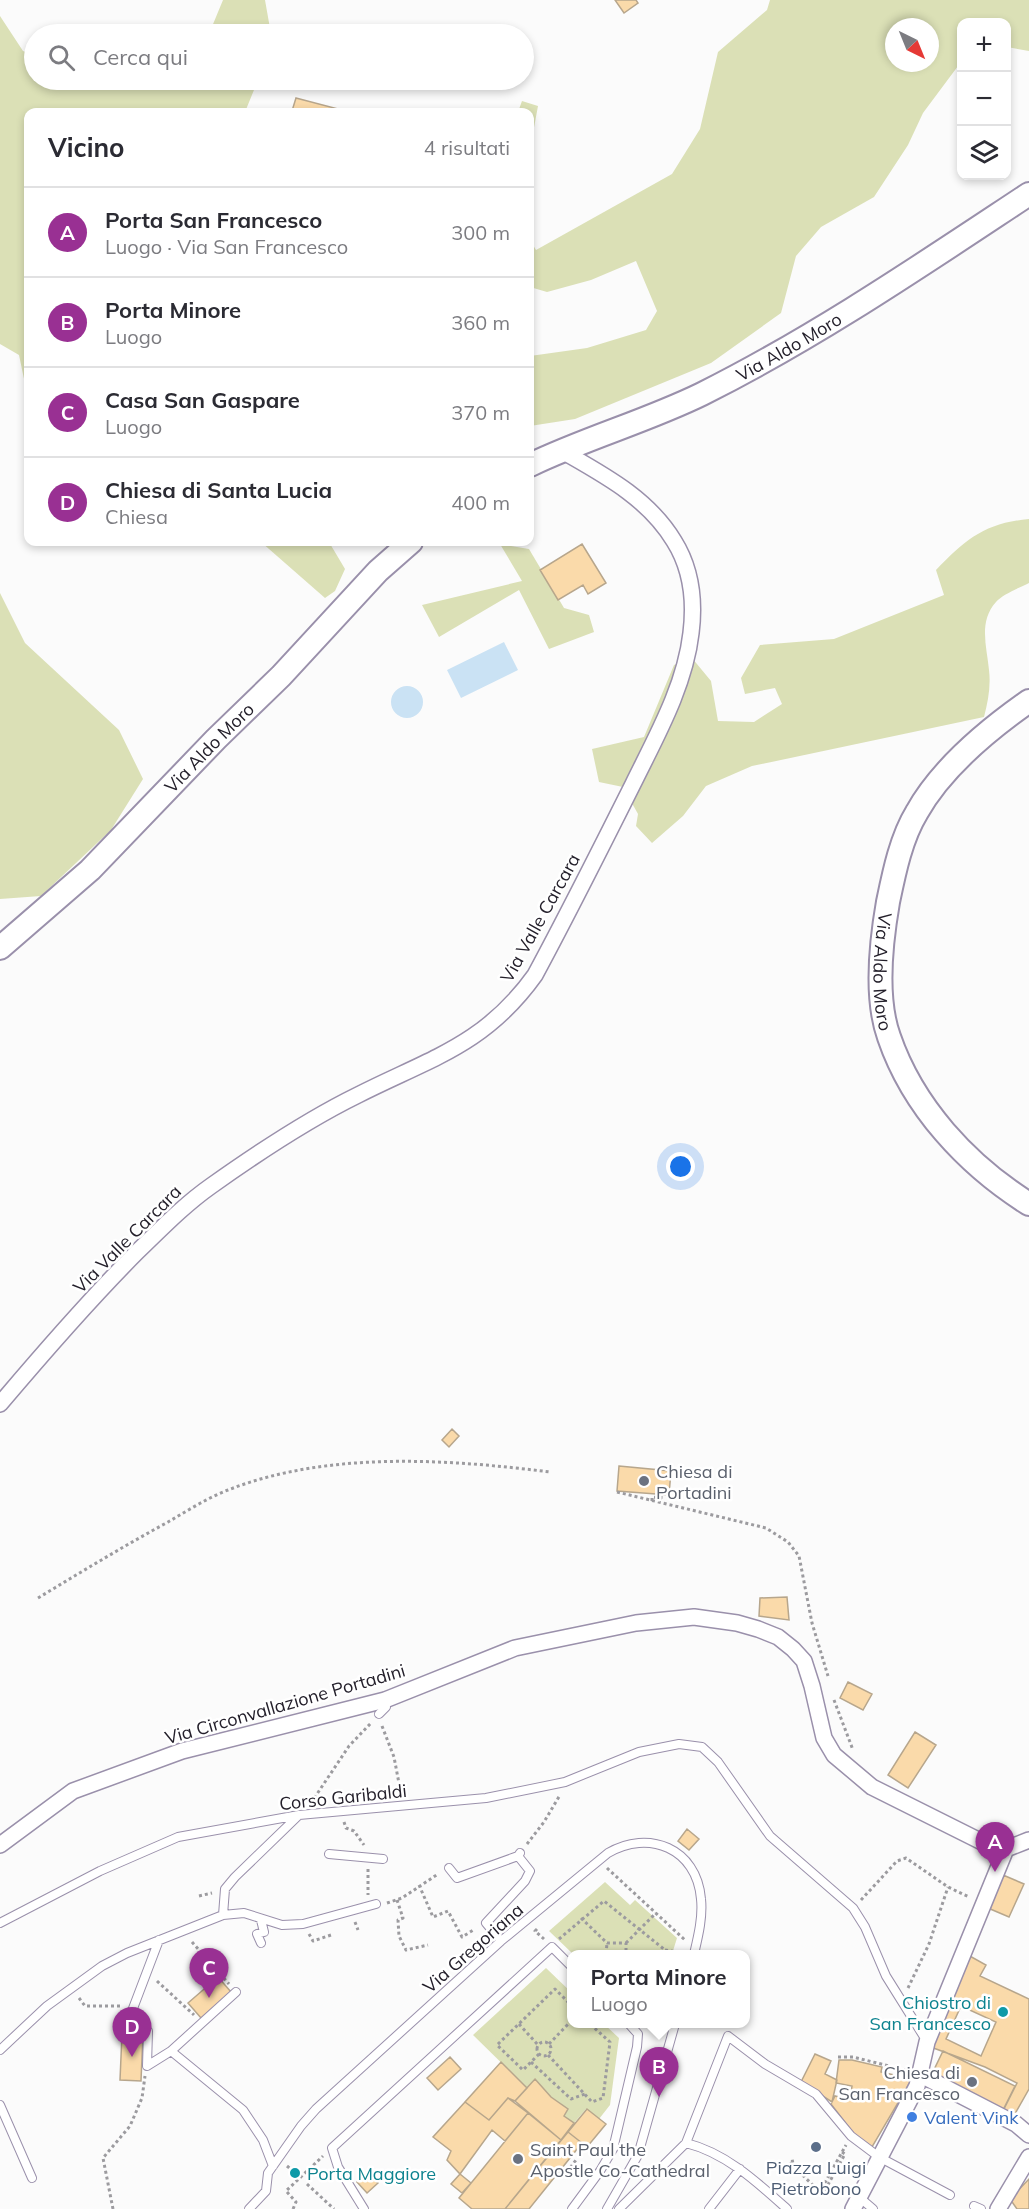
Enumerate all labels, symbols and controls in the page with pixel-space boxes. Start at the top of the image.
north arrow [885,18,939,72]
map controls [957,18,1011,180]
button: + [957,18,1011,72]
search box [24,24,534,90]
icon: search [45,41,78,74]
text: Cerca qui [93,43,188,71]
button: − [957,72,1011,126]
button: layers [957,126,1011,180]
text: Vicino [48,131,125,164]
text: 4 risultati [424,135,510,160]
text: Porta San Francesco [105,206,322,234]
text: A [60,220,75,245]
text: 300 m [451,220,510,245]
text: Luogo · Via San Francesco [105,234,348,259]
text: Porta Minore [105,296,241,324]
street label: Via Aldo Moro [732,307,846,386]
text: B [61,310,74,335]
text: 360 m [451,310,510,335]
text: Luogo [105,324,162,349]
text: Casa San Gaspare [105,386,300,414]
text: C [61,400,74,425]
text: 370 m [451,400,510,425]
text: Luogo [105,414,162,439]
text: Chiesa di Santa Lucia [105,476,332,504]
text: D [60,490,75,515]
text: 400 m [451,490,510,515]
text: Chiesa [105,504,168,529]
street label: Via Aldo Moro [159,697,259,797]
street label: Via Valle Carcara [495,850,585,986]
street label: Via Aldo Moro [869,911,898,1033]
your location [666,1152,695,1181]
street label: Via Valle Carcara [68,1180,186,1298]
place label: Chiesa di Portadini [656,1460,732,1504]
marker: Chiesa di Portadini [637,1474,651,1488]
street label: Via Circonvallazione Portadini [162,1659,408,1749]
street label: Corso Garibaldi [278,1779,408,1815]
pin: A [976,1822,1014,1872]
street label: Via Gregoriana [418,1898,528,1998]
pin: C [190,1948,228,1998]
popup [567,1950,750,2028]
text: Porta Minore [590,1963,727,1991]
text: Luogo [590,1991,648,2016]
place label: Chiostro di San Francesco [870,1991,991,2035]
marker: Chiostro di San Francesco [996,2005,1010,2019]
pin: D [112,2008,152,2057]
pin: B [640,2048,678,2097]
place label: Chiesa di San Francesco [839,2061,960,2105]
marker: Chiesa di San Francesco [965,2075,979,2089]
place label: Valent Vink [924,2106,1019,2129]
marker: Valent Vink [905,2110,919,2124]
place label: Saint Paul the Apostle Co-Cathedral [530,2138,710,2182]
marker: Piazza Luigi Pietrobono [809,2140,823,2154]
marker: Saint Paul the Apostle Co-Cathedral [511,2152,525,2166]
place label: Piazza Luigi Pietrobono [766,2156,866,2200]
place label: Porta Maggiore [307,2162,436,2185]
marker: Porta Maggiore [288,2166,302,2180]

